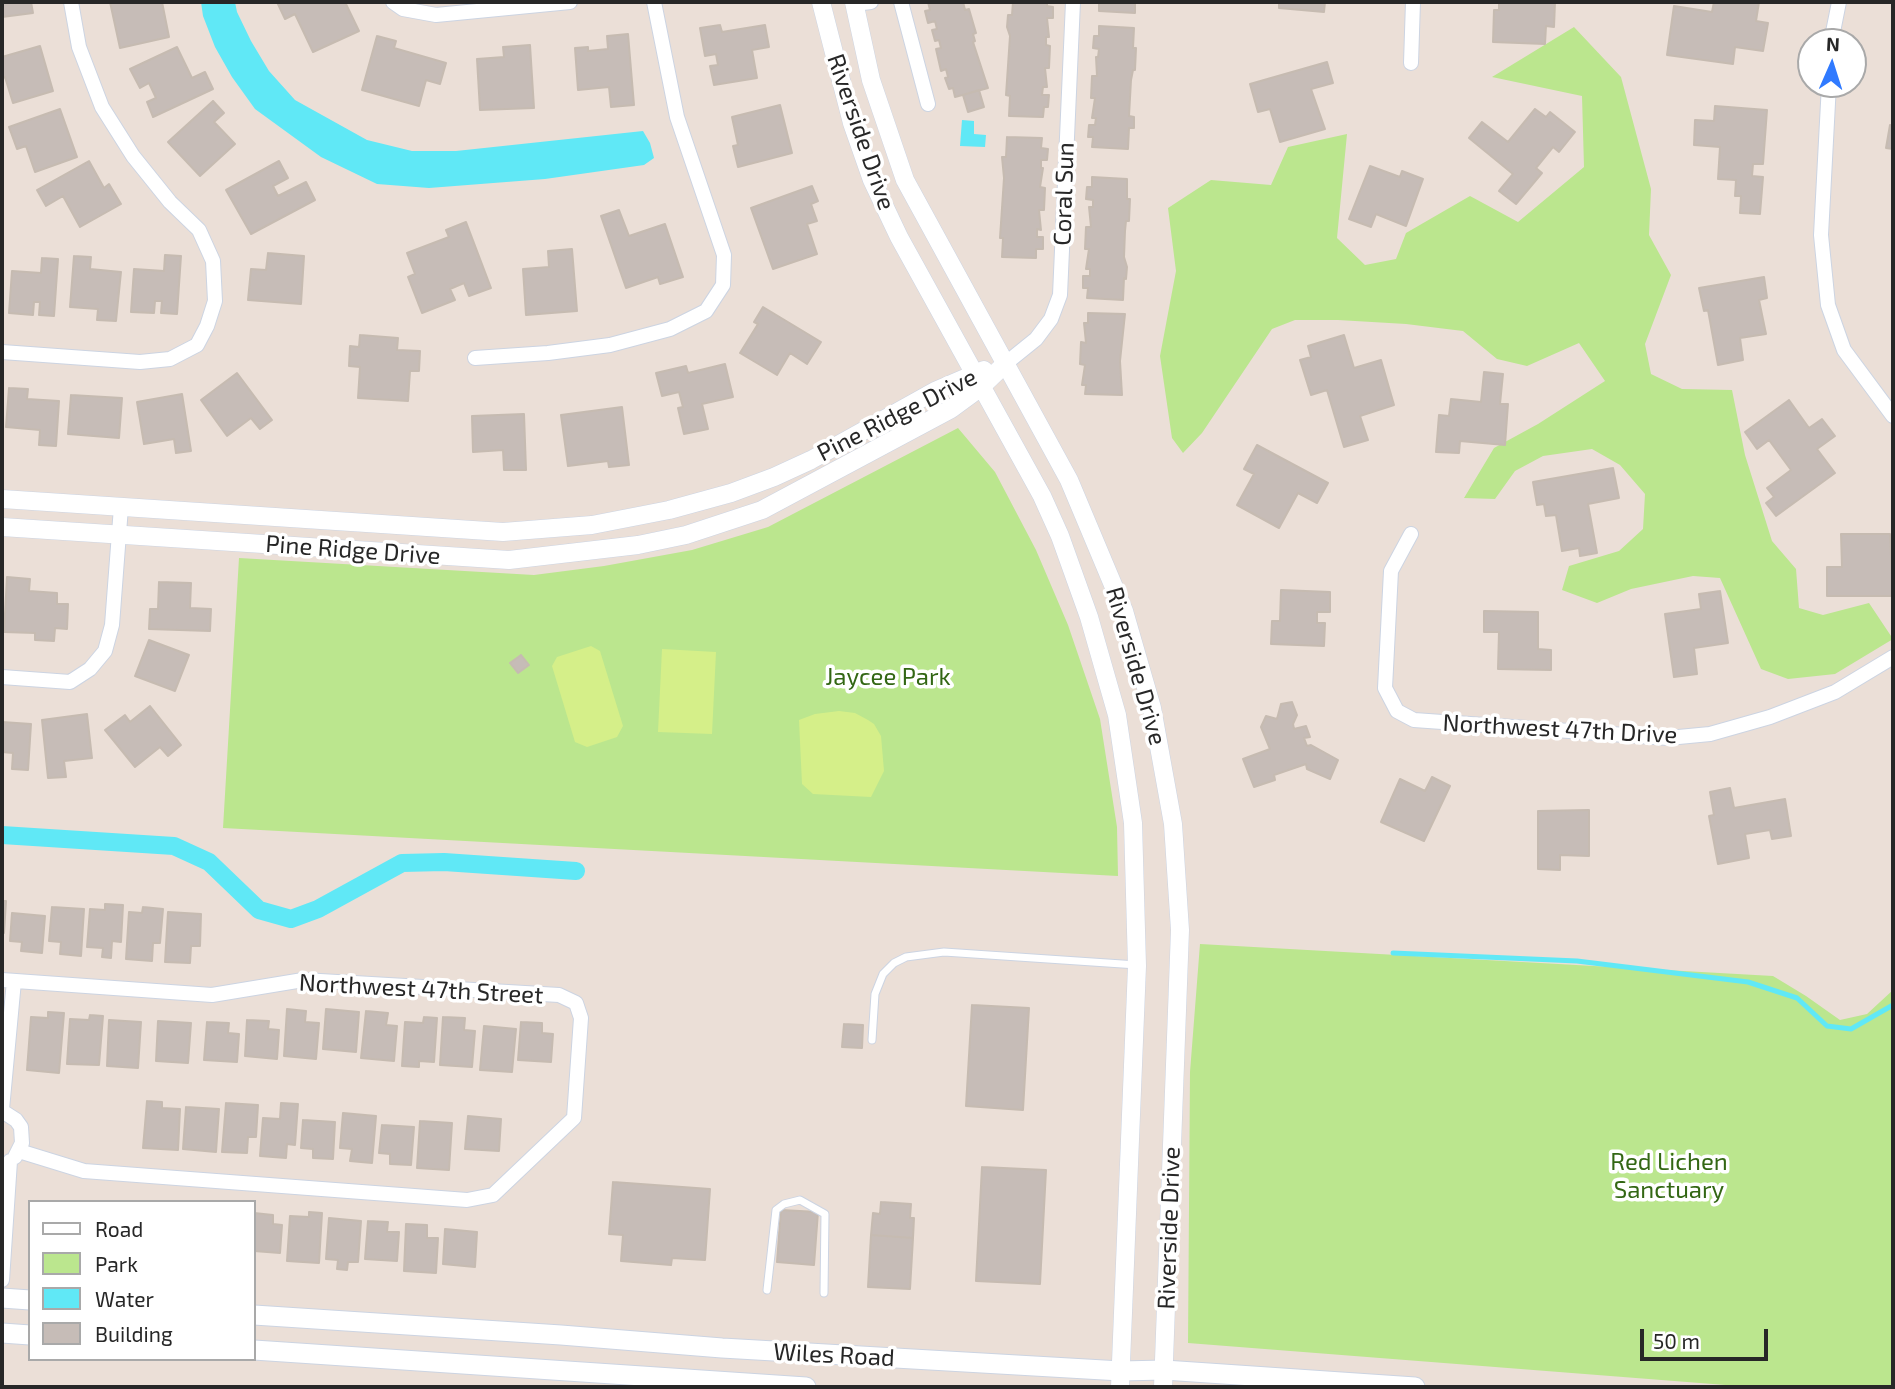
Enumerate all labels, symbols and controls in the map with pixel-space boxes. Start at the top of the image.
north arrow [1797,28,1867,98]
text: N [1826,32,1840,55]
street label: Riverside Drive [821,50,901,214]
street label: Coral Sun [1048,142,1080,246]
street label: Pine Ridge Drive [812,362,982,468]
street label: Pine Ridge Drive [265,530,441,570]
street label: Riverside Drive [1100,584,1172,748]
park label: Jaycee Park [825,663,951,691]
street label: Northwest 47th Drive [1442,708,1678,750]
street label: Northwest 47th Street [298,968,544,1010]
street label: Riverside Drive [1152,1146,1186,1310]
park label: Red Lichen Sanctuary [1610,1148,1728,1204]
legend [28,1200,256,1361]
text: Road [95,1216,143,1241]
text: Park [95,1251,138,1276]
text: Water [95,1286,154,1311]
scale bar [1643,1316,1771,1360]
text: Building [95,1321,173,1346]
text: 50 m [1653,1328,1700,1353]
street label: Wiles Road [773,1337,895,1373]

